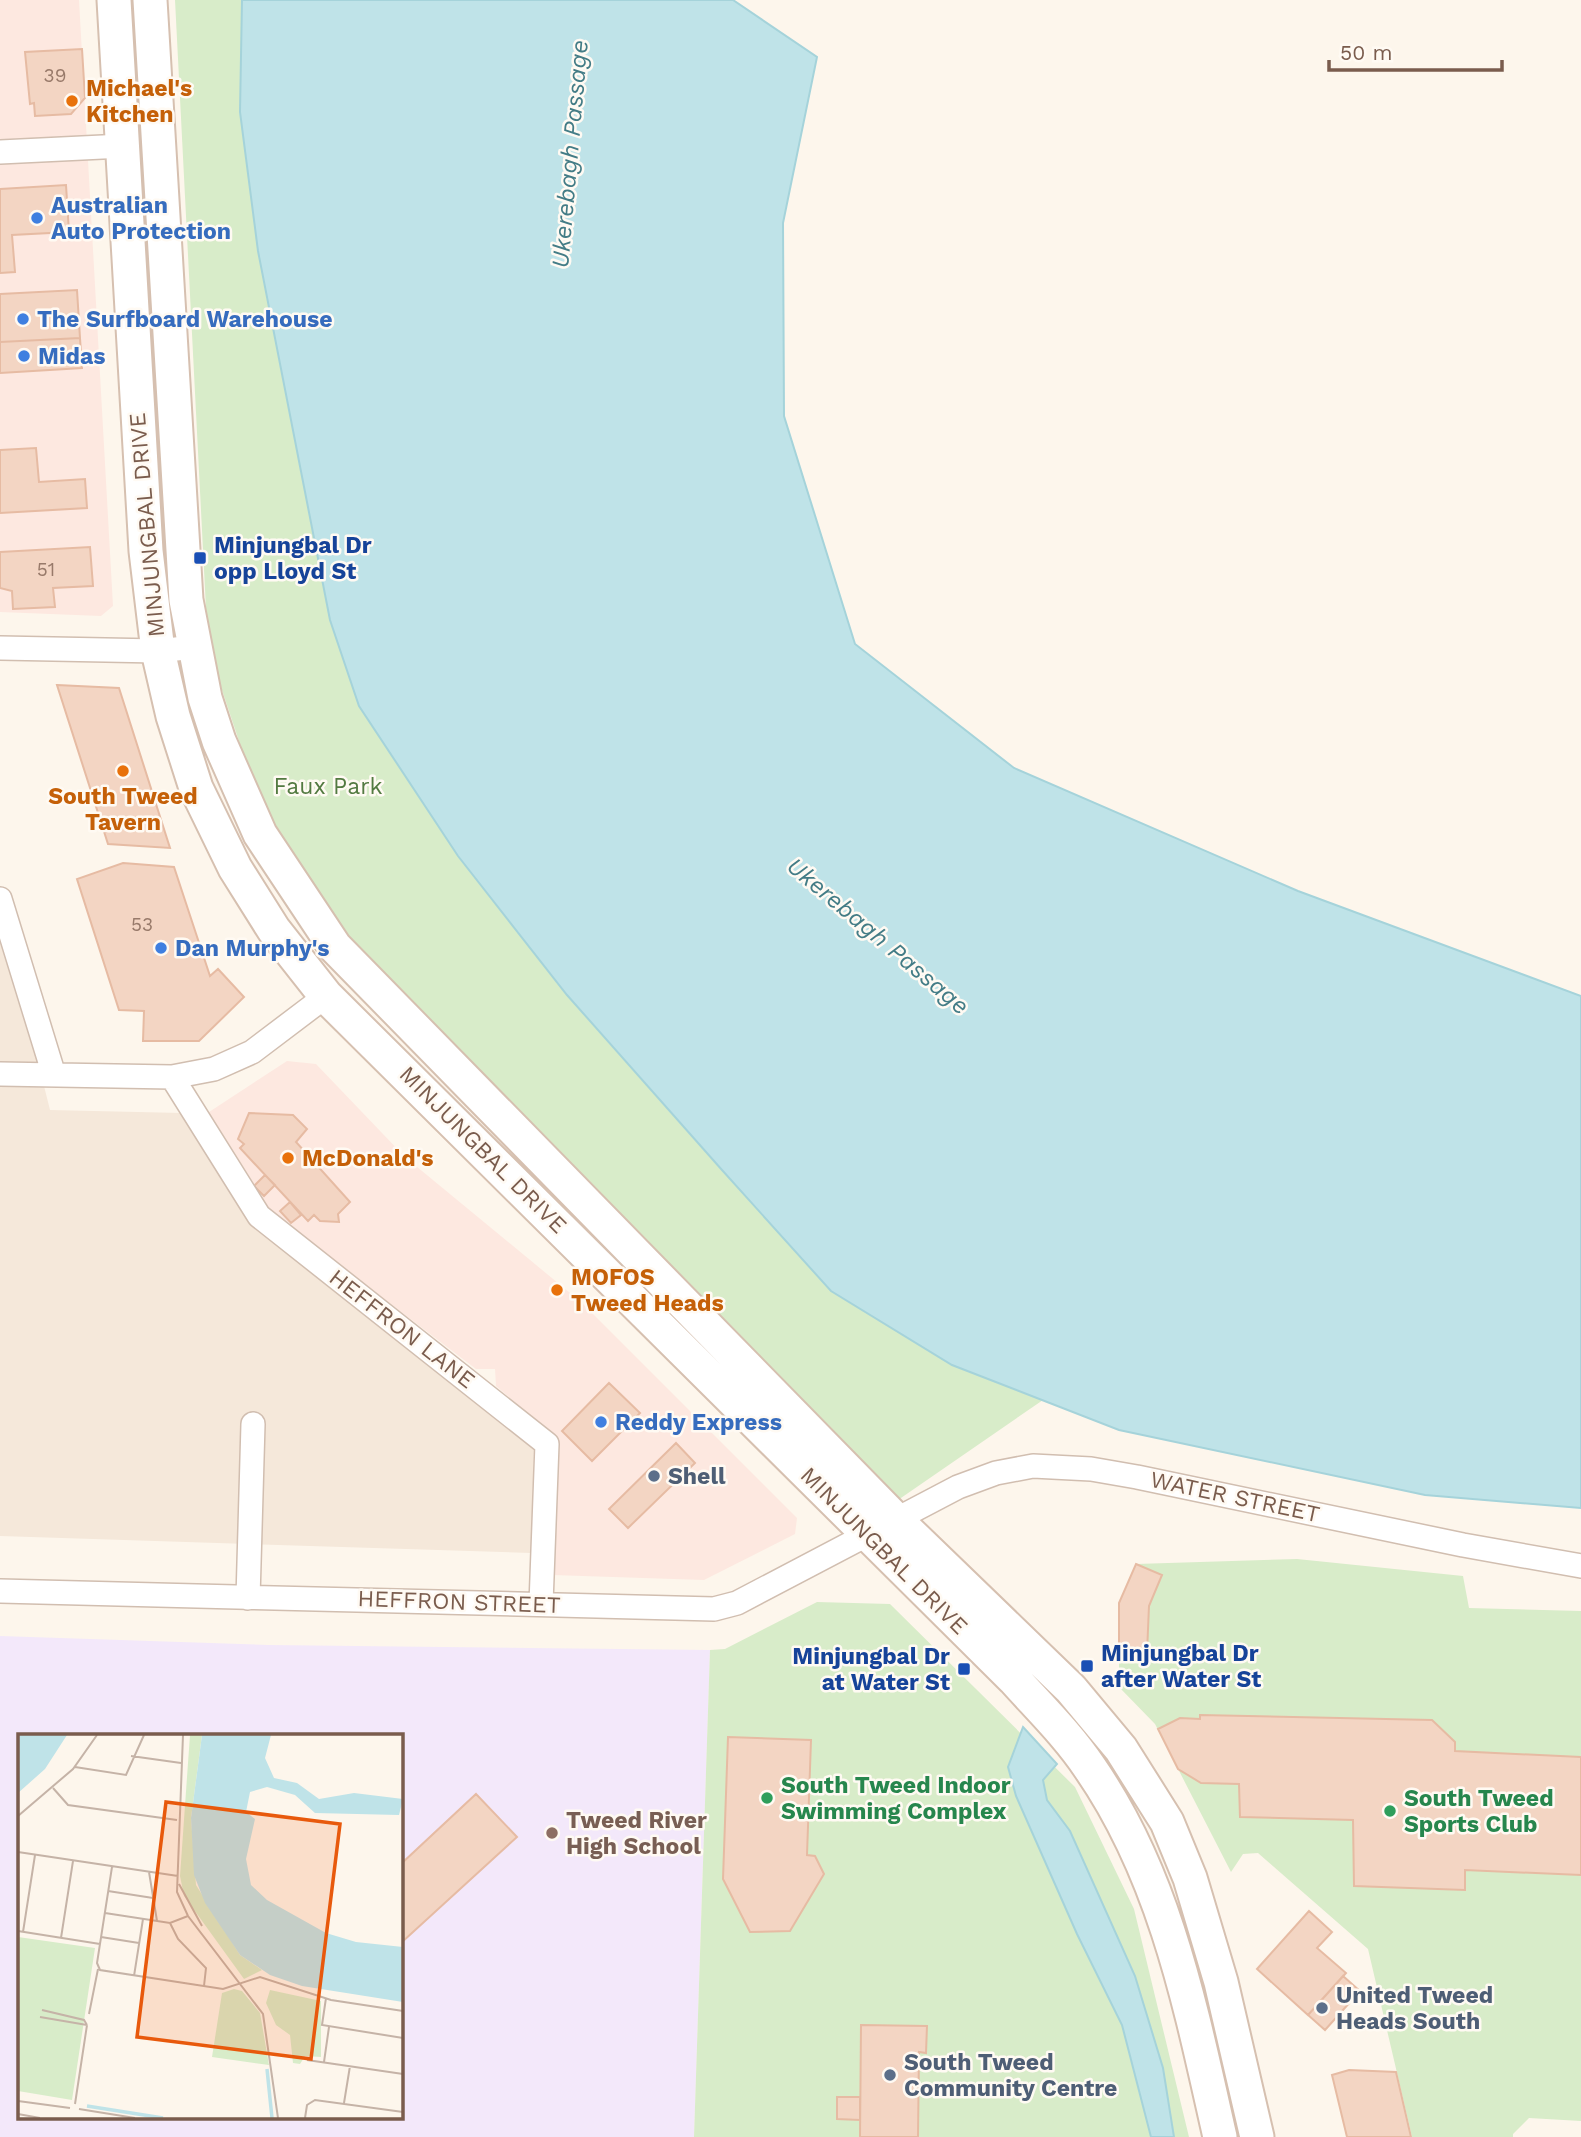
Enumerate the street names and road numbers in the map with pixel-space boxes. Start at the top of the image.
street label: MINJUNGBAL DRIVE [124,412,170,638]
street label: MINJUNGBAL DRIVE [394,1061,572,1239]
street label: HEFFRON LANE [324,1264,480,1394]
street label: MINJUNGBAL DRIVE [795,1462,973,1640]
street label: WATER STREET [1148,1466,1322,1528]
street label: HEFFRON STREET [357,1585,561,1619]

